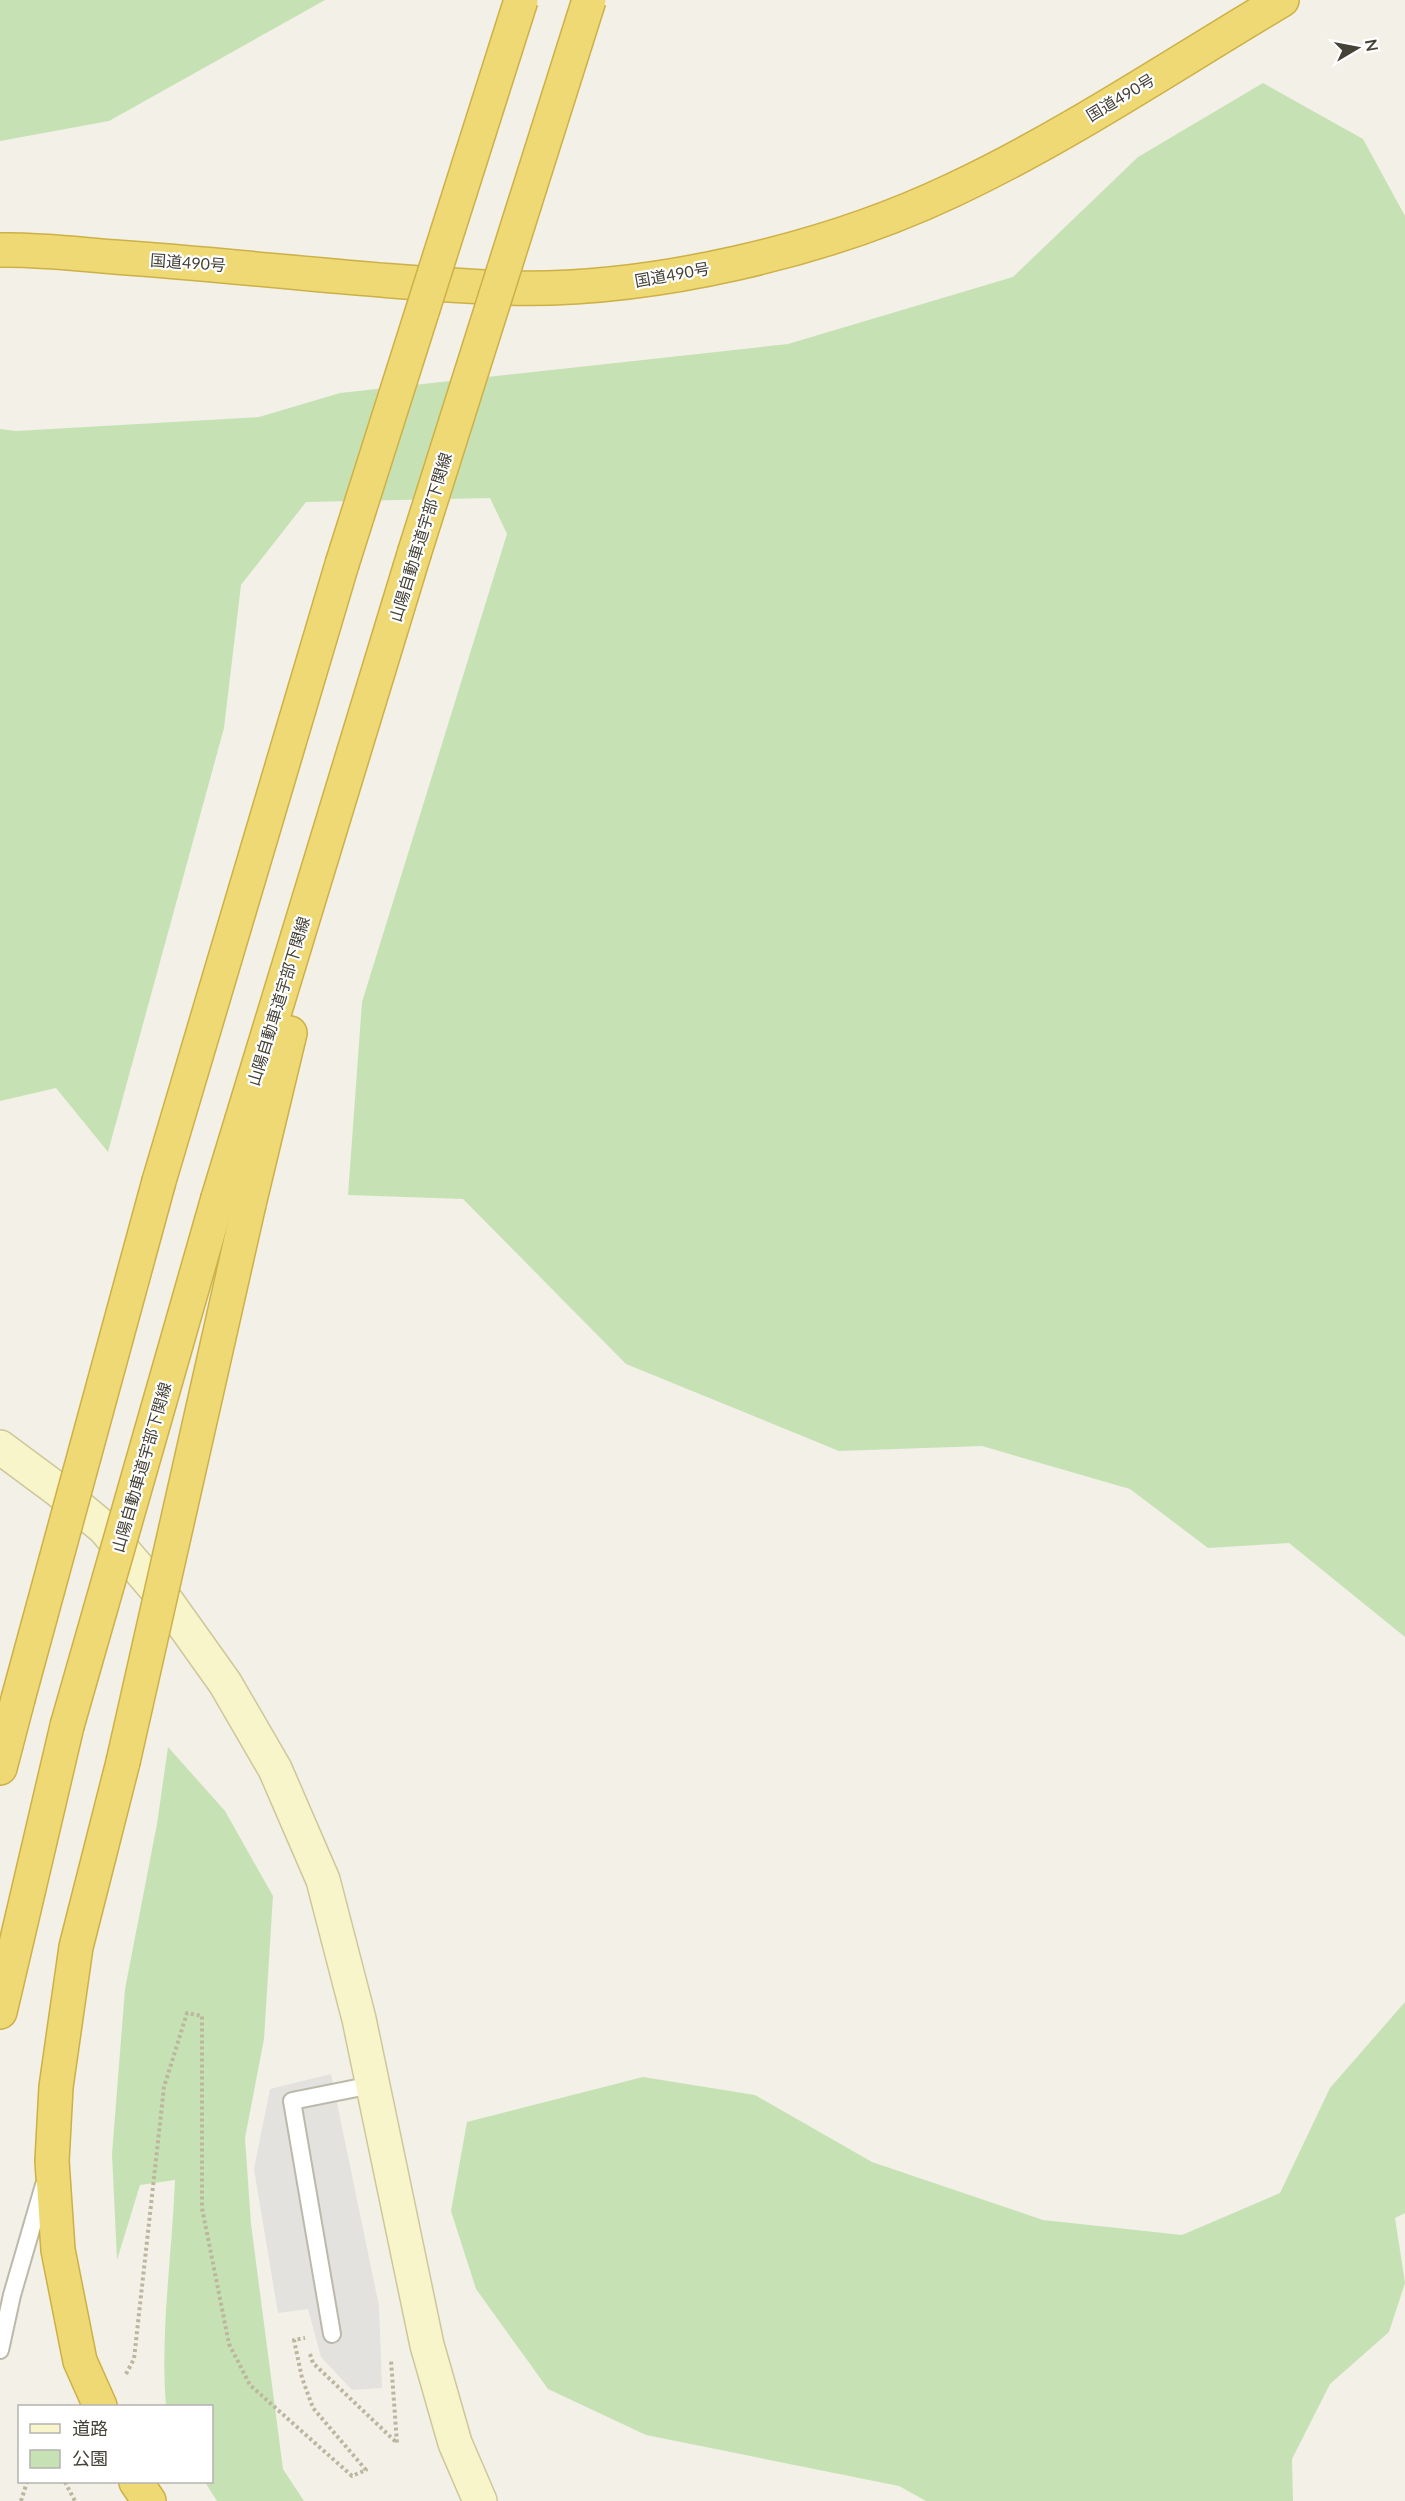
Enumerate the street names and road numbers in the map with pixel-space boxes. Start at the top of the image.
street label: 国道490号 [1083,69,1157,125]
street label: 国道490号 [150,250,226,274]
street label: 国道490号 [633,258,711,290]
street label: 山陽自動車道宇部下関線 [385,450,455,624]
street label: 山陽自動車道宇部下関線 [243,914,313,1088]
street label: 山陽自動車道宇部下関線 [108,1380,174,1554]

